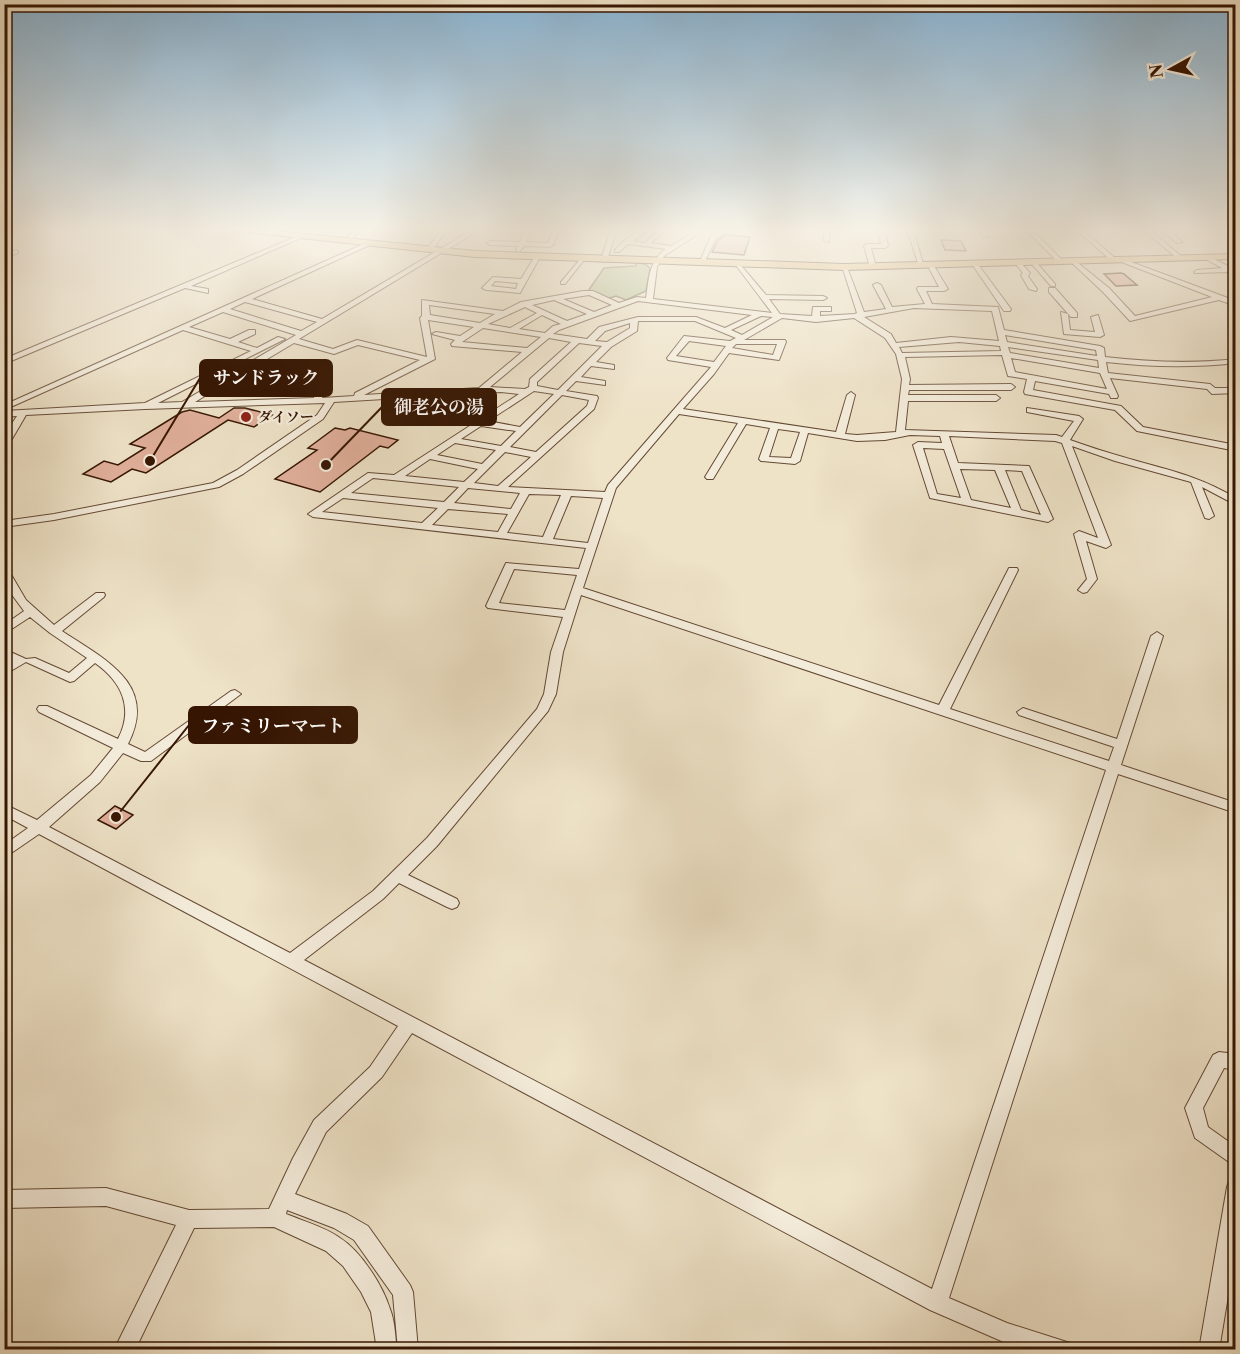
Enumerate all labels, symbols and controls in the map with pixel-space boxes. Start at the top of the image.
north arrow [1141,39,1201,99]
text: N [1145,63,1167,79]
callout: サンドラック [200,360,332,396]
text: サンドラック [213,367,319,389]
callout: 御老公の湯 [382,389,496,425]
text: 御老公の湯 [394,396,484,418]
place label: ダイソー [258,408,314,426]
marker: ダイソー [239,410,253,424]
callout: ファミリーマート [189,707,357,743]
text: ファミリーマート [201,715,345,737]

